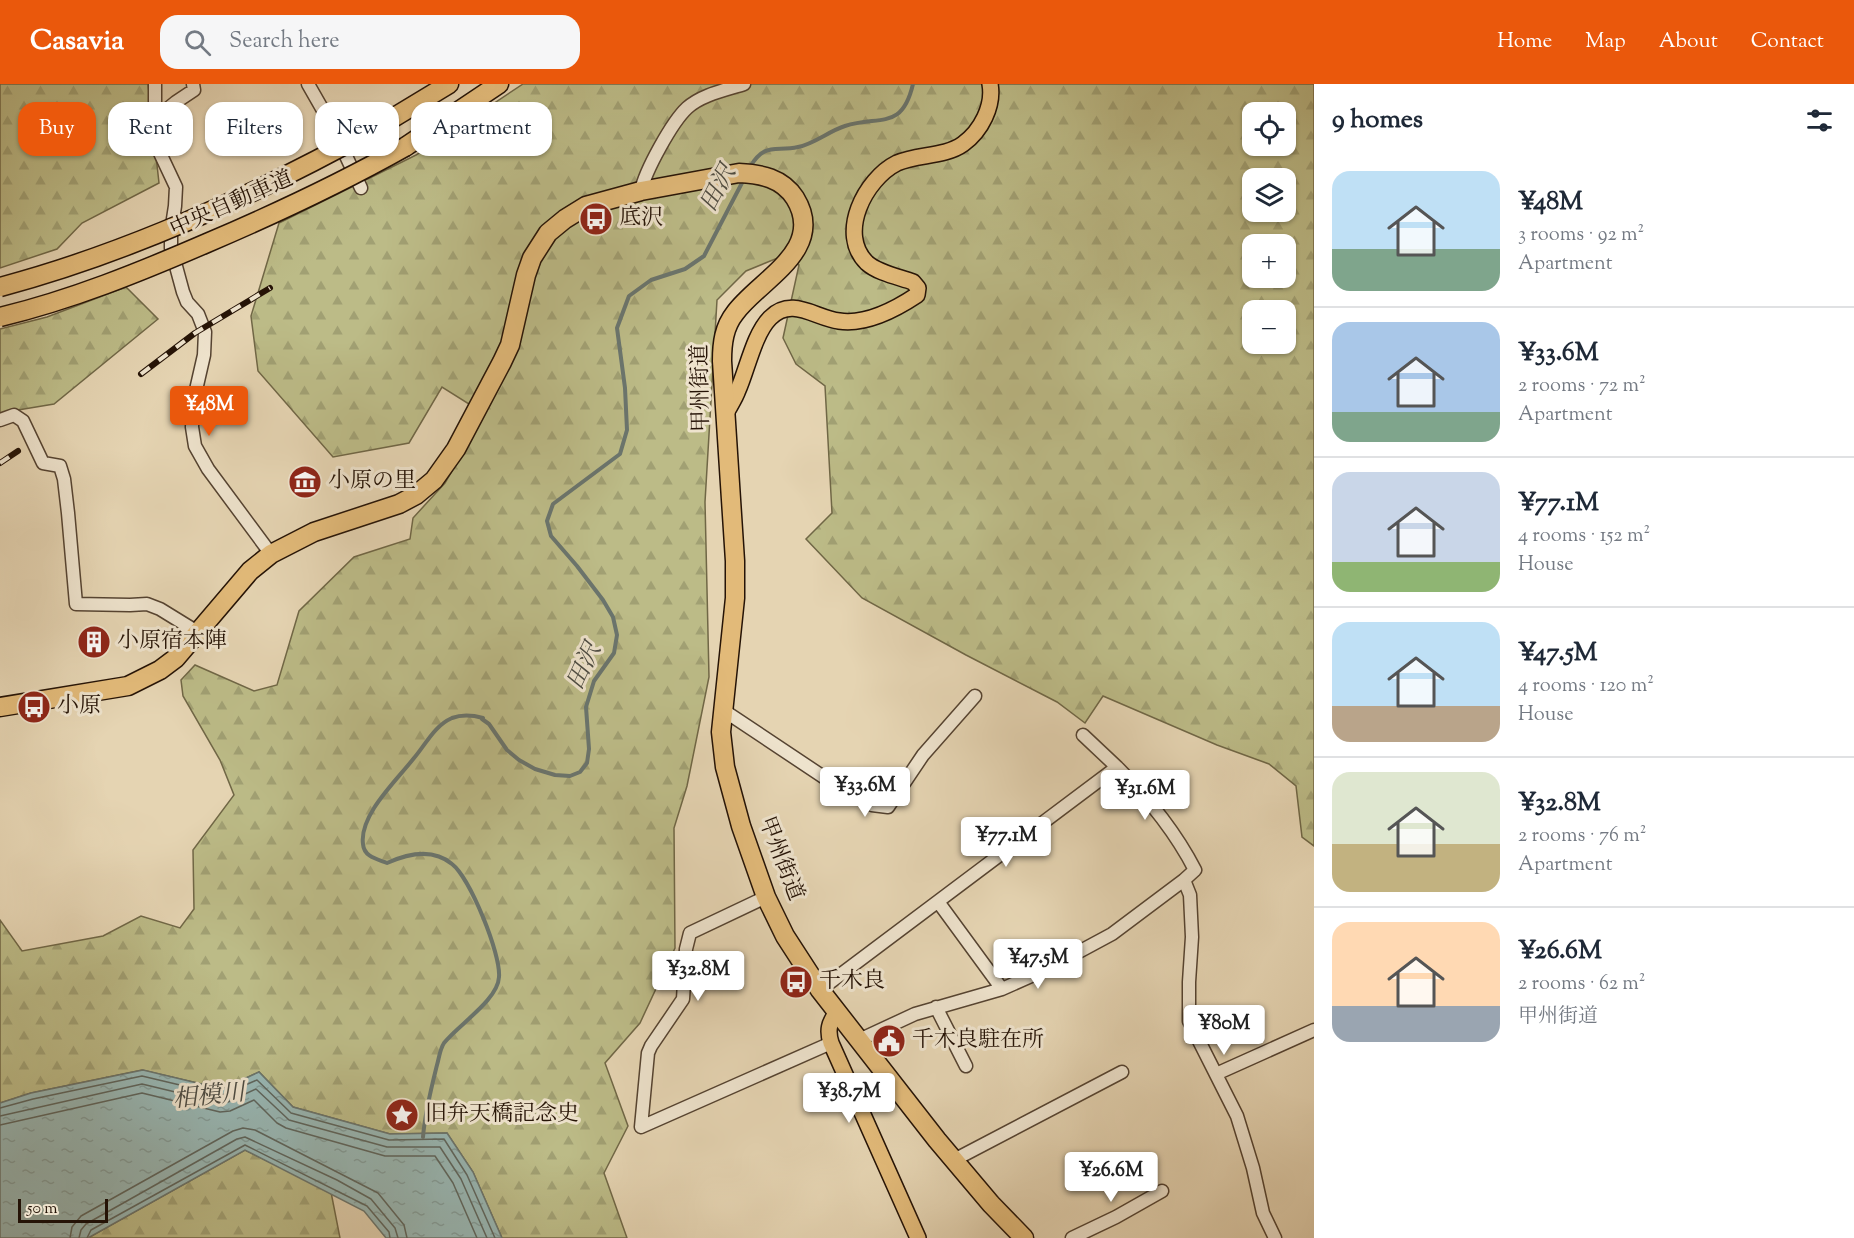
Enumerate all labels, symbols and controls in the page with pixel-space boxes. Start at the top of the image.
search box [160,15,580,69]
text: Casavia [30,22,124,62]
icon: search [181,26,214,59]
text: Search here [229,26,339,58]
text: Home [1497,27,1552,57]
text: Map [1585,27,1626,57]
text: About [1659,27,1718,57]
text: Contact [1751,27,1824,57]
chip: Buy [18,102,96,156]
chip: Rent [108,102,193,156]
chip: Filters [205,102,303,156]
chip: New [315,102,399,156]
chip: Apartment [411,102,552,156]
map controls [1242,102,1296,354]
button: locate [1242,102,1296,156]
text: 9 homes [1332,102,1423,139]
icon: filters [1803,104,1836,137]
water label: 田沢 [693,157,747,218]
street label: 中央自動車道 [165,164,299,246]
button: layers [1242,168,1296,222]
text: ¥48M [1518,184,1583,221]
icon: home [1380,195,1452,267]
bus stop icon: 底沢 [578,201,614,237]
place label: 底沢 [619,203,663,235]
text: 3 rooms · 92 m² [1518,221,1644,250]
button: + [1242,234,1296,288]
text: Apartment [1518,250,1613,279]
button: − [1242,300,1296,354]
text: ¥33.6M [1518,335,1599,372]
street label: 甲州街道 [685,344,719,432]
icon: home [1380,346,1452,418]
text: 2 rooms · 72 m² [1518,372,1646,401]
pin: ¥48M [173,386,245,437]
text: ¥48M [184,391,234,420]
text: Apartment [1518,401,1613,430]
museum icon: 小原の里 [287,464,323,500]
place label: 小原の里 [328,466,416,498]
text: ¥77.1M [1518,485,1599,522]
icon: home [1380,496,1452,568]
text: 4 rooms · 152 m² [1518,522,1650,551]
text: House [1518,551,1573,580]
building icon: 小原宿本陣 [76,624,112,660]
place label: 小原宿本陣 [117,626,227,658]
water label: 田沢 [559,635,612,696]
text: ¥47.5M [1518,635,1597,672]
icon: home [1380,646,1452,718]
text: 4 rooms · 120 m² [1518,672,1654,701]
bus stop icon: 小原 [16,689,52,725]
place label: 小原 [57,691,101,723]
text: House [1518,701,1573,730]
pin: ¥33.6M [816,767,914,818]
pin: ¥31.6M [1096,770,1194,821]
text: ¥33.6M [834,772,896,801]
text: ¥31.6M [1115,775,1175,804]
text: ¥32.8M [1518,785,1601,822]
icon: home [1380,796,1452,868]
street label: 甲州街道 [749,812,811,906]
pin: ¥77.1M [957,817,1055,868]
text: ¥77.1M [975,822,1037,851]
text: 2 rooms · 76 m² [1518,822,1646,851]
text: Apartment [1518,851,1613,880]
text: ¥26.6M [1518,933,1602,970]
pin: ¥47.5M [989,939,1087,990]
text: ¥47.5M [1007,944,1069,973]
icon: home [1380,946,1452,1018]
pin: ¥32.8M [649,951,747,1002]
text: ¥32.8M [666,956,730,985]
bus stop icon: 千木良 [778,964,814,1000]
place label: 千木良 [819,966,885,998]
text: 2 rooms · 62 m² [1518,970,1646,999]
text: 甲州街道 [1518,1003,1598,1032]
pin: ¥80M [1188,1005,1260,1056]
text: ¥80M [1198,1010,1250,1039]
public building icon: 千木良駐在所 [871,1023,907,1059]
place label: 千木良駐在所 [912,1025,1044,1057]
pin: ¥38.7M [800,1073,898,1124]
water label: 相模川 [171,1076,250,1118]
text: ¥38.7M [817,1078,881,1107]
place icon: 旧弁天橋記念史 [384,1097,420,1133]
place label: 旧弁天橋記念史 [425,1099,579,1131]
pin: ¥26.6M [1062,1152,1160,1203]
text: ¥26.6M [1079,1157,1143,1186]
scale bar [18,1196,108,1224]
text: 50 m [27,1198,58,1221]

